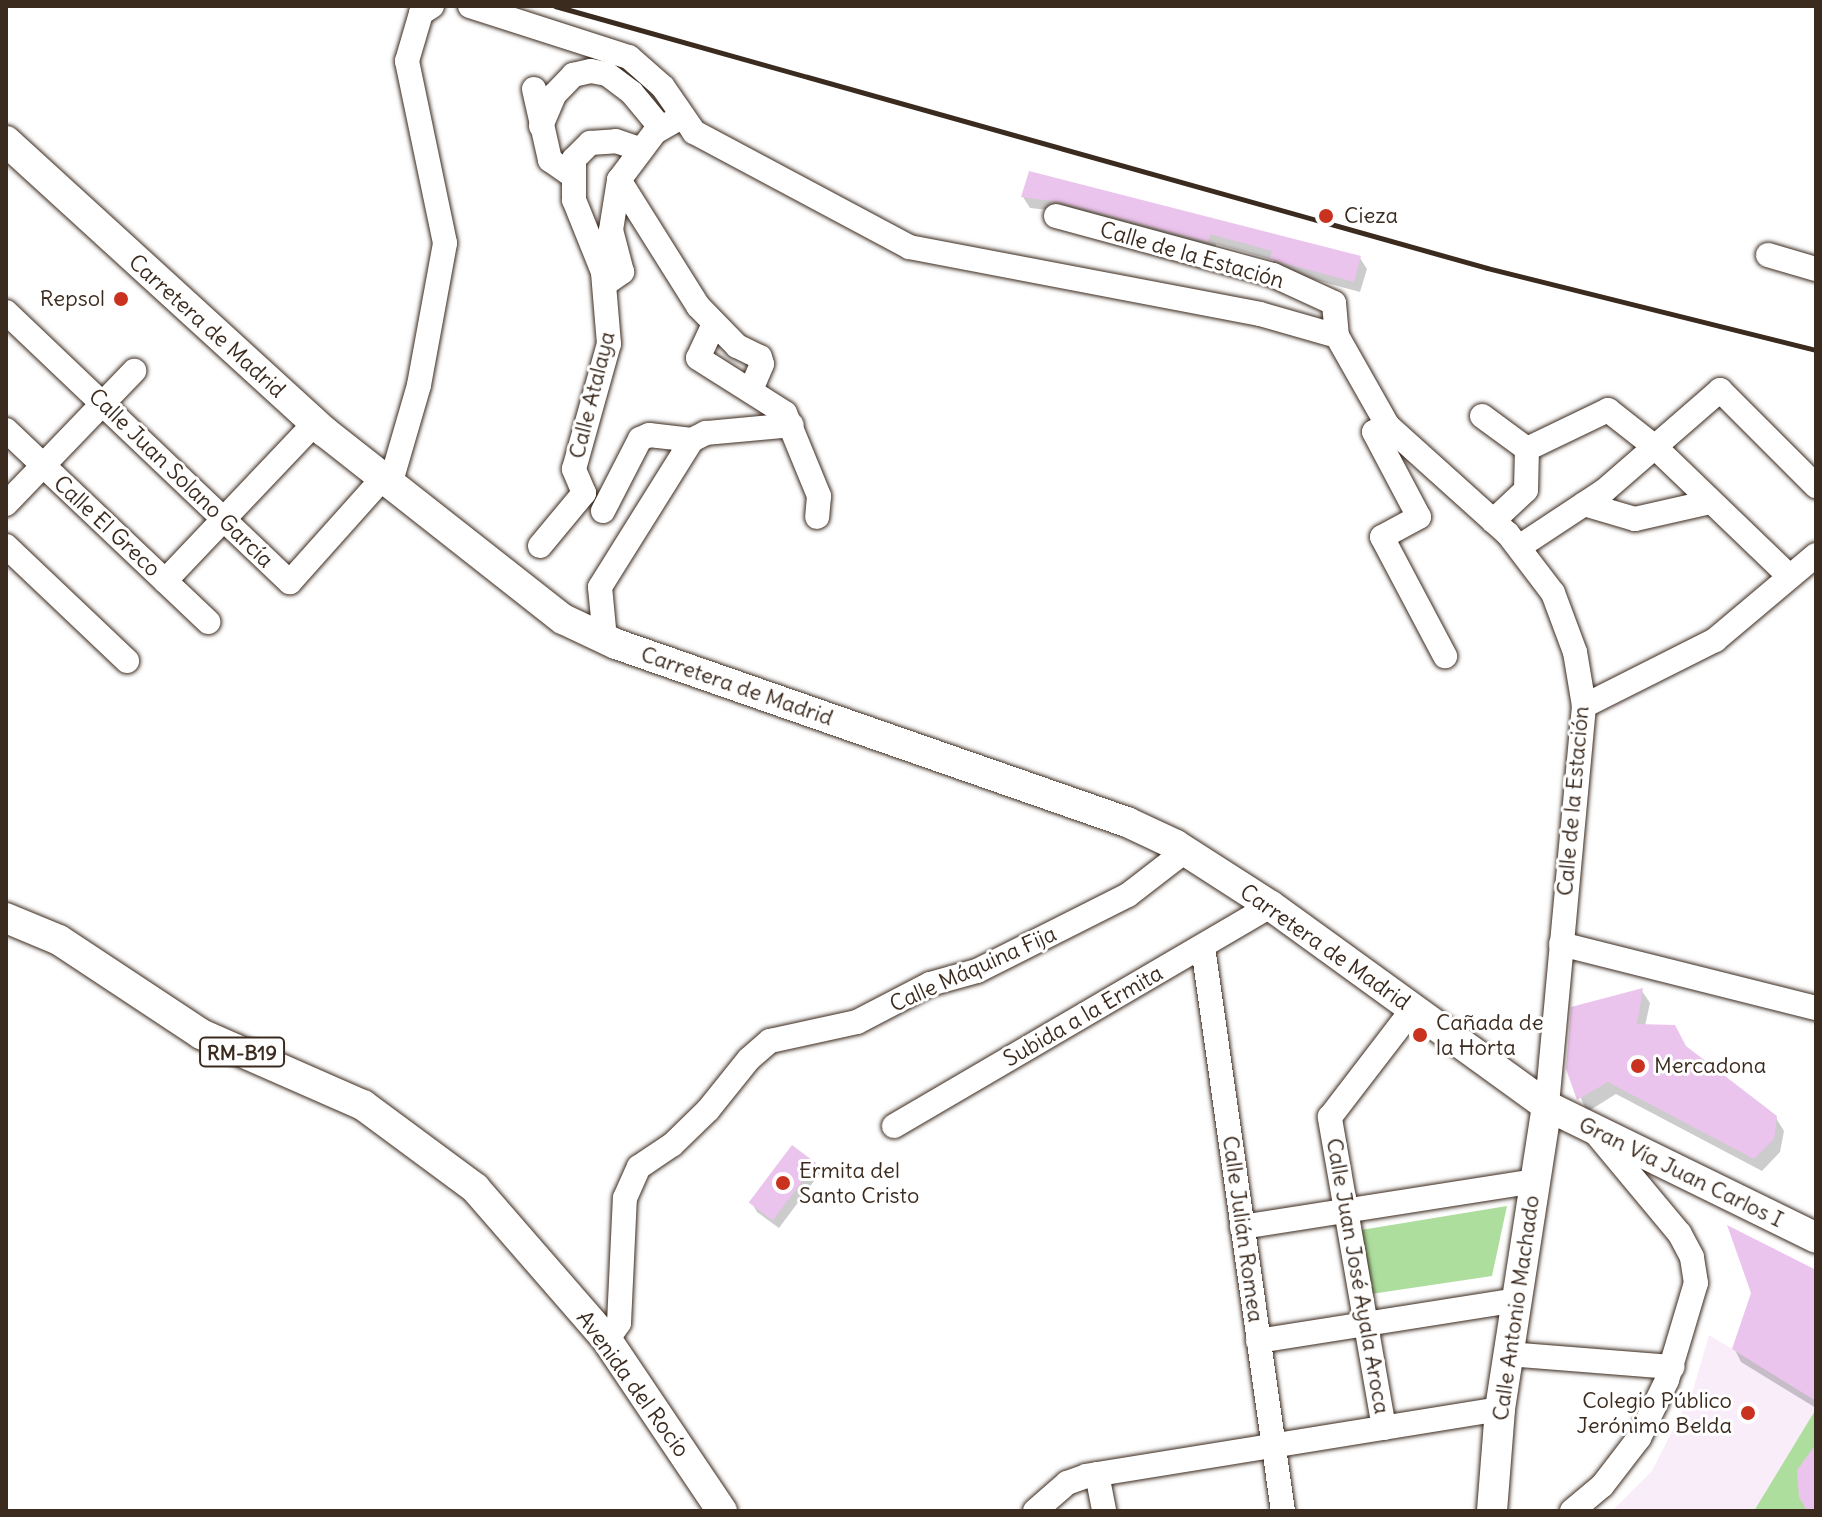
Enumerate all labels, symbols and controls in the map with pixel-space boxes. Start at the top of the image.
place label: Cieza [1344,203,1398,229]
marker: Cieza [1315,205,1337,227]
street label: Calle de la Estación [1097,216,1287,294]
street label: Carretera de Madrid [123,249,291,403]
place label: Repsol [40,286,105,312]
marker: Repsol [112,290,130,308]
street label: Calle Atalaya [563,329,621,461]
street label: Calle Juan Solano García [83,383,279,573]
street label: Calle El Greco [48,470,166,582]
street label: Carretera de Madrid [637,641,837,731]
street label: Calle de la Estación [1552,705,1594,897]
street label: Carretera de Madrid [1235,878,1415,1016]
street label: Calle Máquina Fija [886,920,1060,1018]
street label: Subida a la Ermita [999,960,1167,1072]
place label: Cañada de la Horta [1436,1009,1543,1060]
marker: Cañada de la Horta [1411,1026,1429,1044]
road number: RM-B19 [198,1036,286,1068]
place label: Mercadona [1654,1053,1766,1079]
marker: Mercadona [1629,1057,1647,1075]
street label: Gran Vía Juan Carlos I [1575,1111,1787,1233]
street label: Calle Julián Romea [1217,1134,1269,1324]
street label: Calle Juan José Ayala Aroca [1321,1136,1395,1416]
place label: Ermita del Santo Cristo [799,1157,919,1208]
marker: Ermita del Santo Cristo [774,1174,792,1192]
street label: Calle Antonio Machado [1487,1194,1545,1422]
street label: Avenida del Rocío [571,1306,695,1462]
place label: Colegio Público Jerónimo Belda [1577,1387,1732,1438]
marker: Colegio Público Jerónimo Belda [1739,1404,1757,1422]

